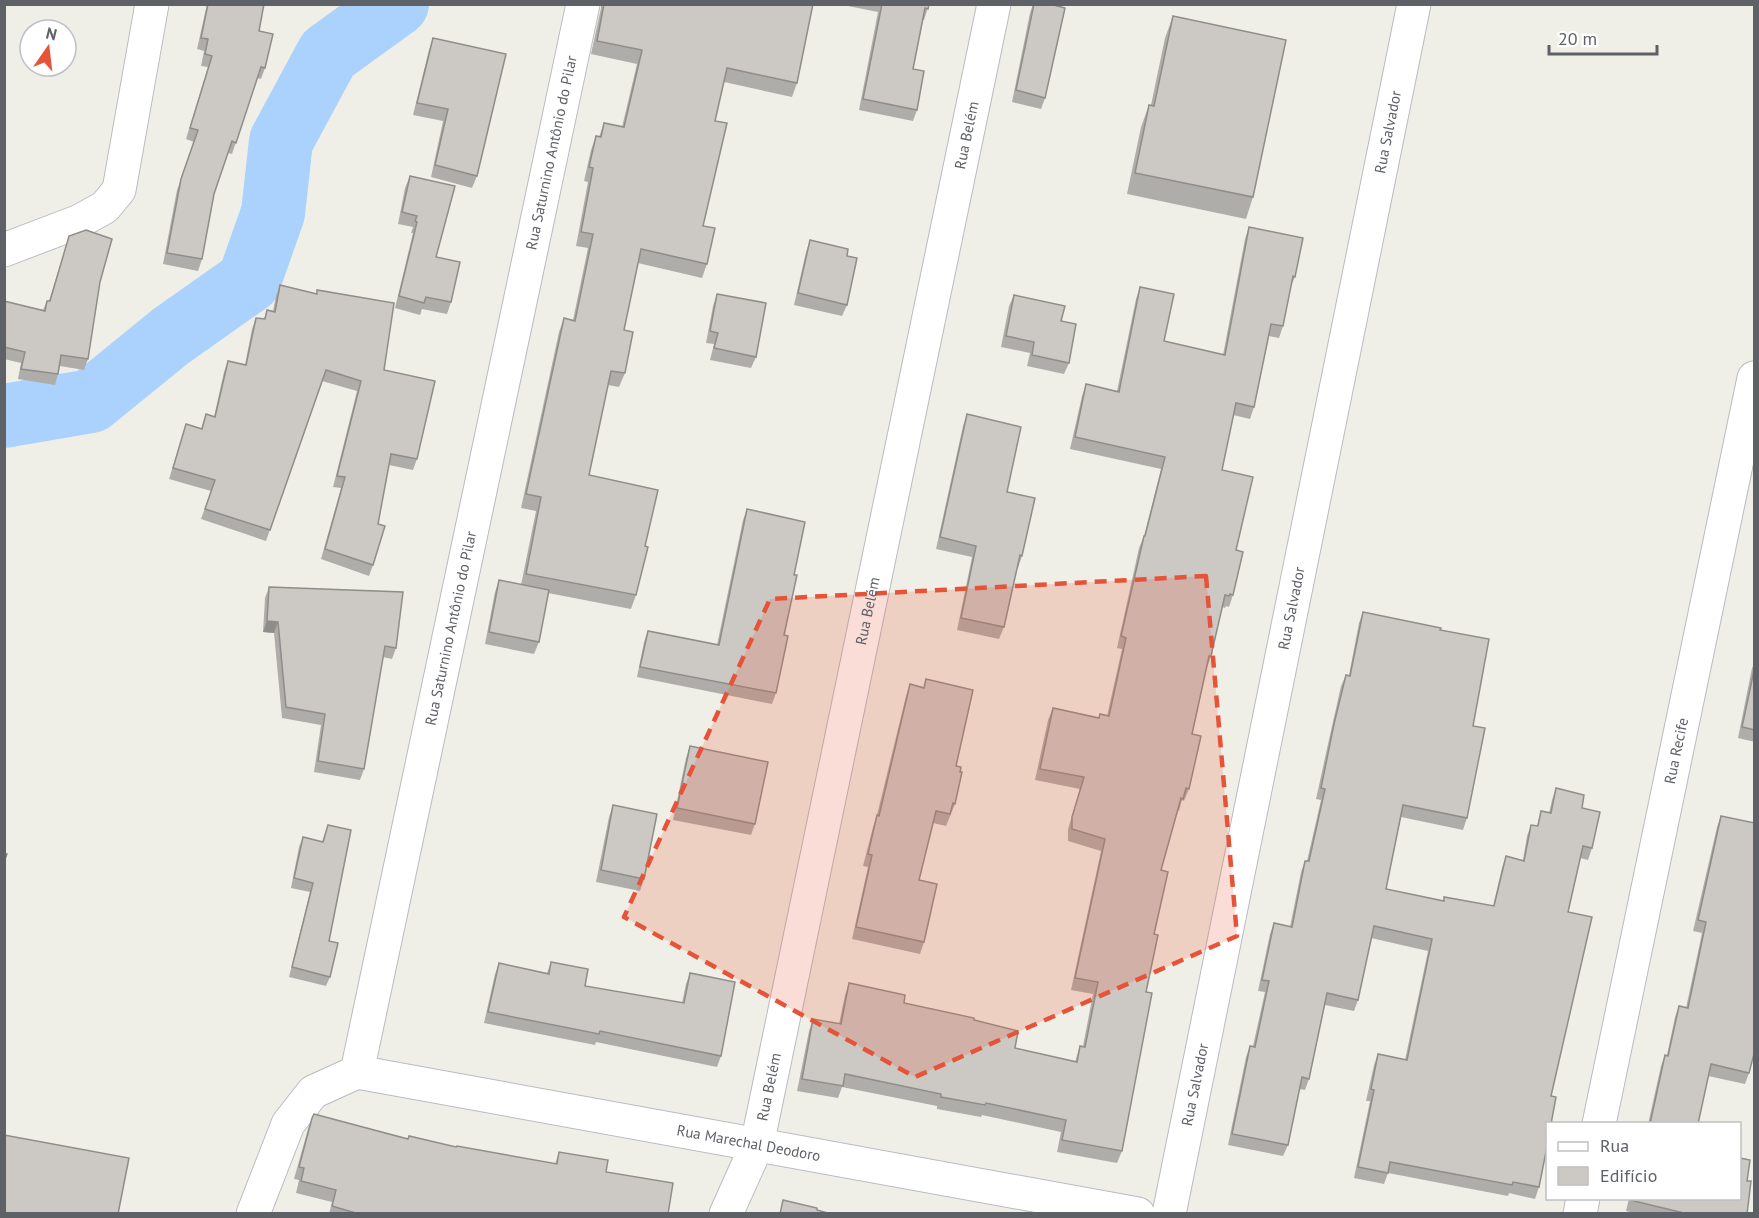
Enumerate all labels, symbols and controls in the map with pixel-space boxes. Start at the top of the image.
north arrow [18,18,78,78]
scale bar [1549,18,1657,56]
text: N [44,22,59,44]
text: 20 m [1558,27,1597,50]
street label: Rua Saturnino Antônio do Pilar [521,54,581,252]
street label: Rua Salvador [1370,89,1405,175]
street label: Rua Belém [950,99,983,171]
street label: Rua Saturnino Antônio do Pilar [421,529,480,727]
street label: Rua Salvador [1273,565,1309,651]
street label: Rua Belém [851,575,884,647]
street label: Rua Recife [1660,716,1692,786]
street label: Rua Salvador [1177,1041,1212,1128]
street label: Rua Belém [752,1051,785,1122]
street label: Rua Marechal Deodoro [675,1120,822,1165]
legend [1546,1122,1741,1200]
text: Rua [1600,1134,1629,1157]
text: Edifício [1600,1164,1657,1187]

